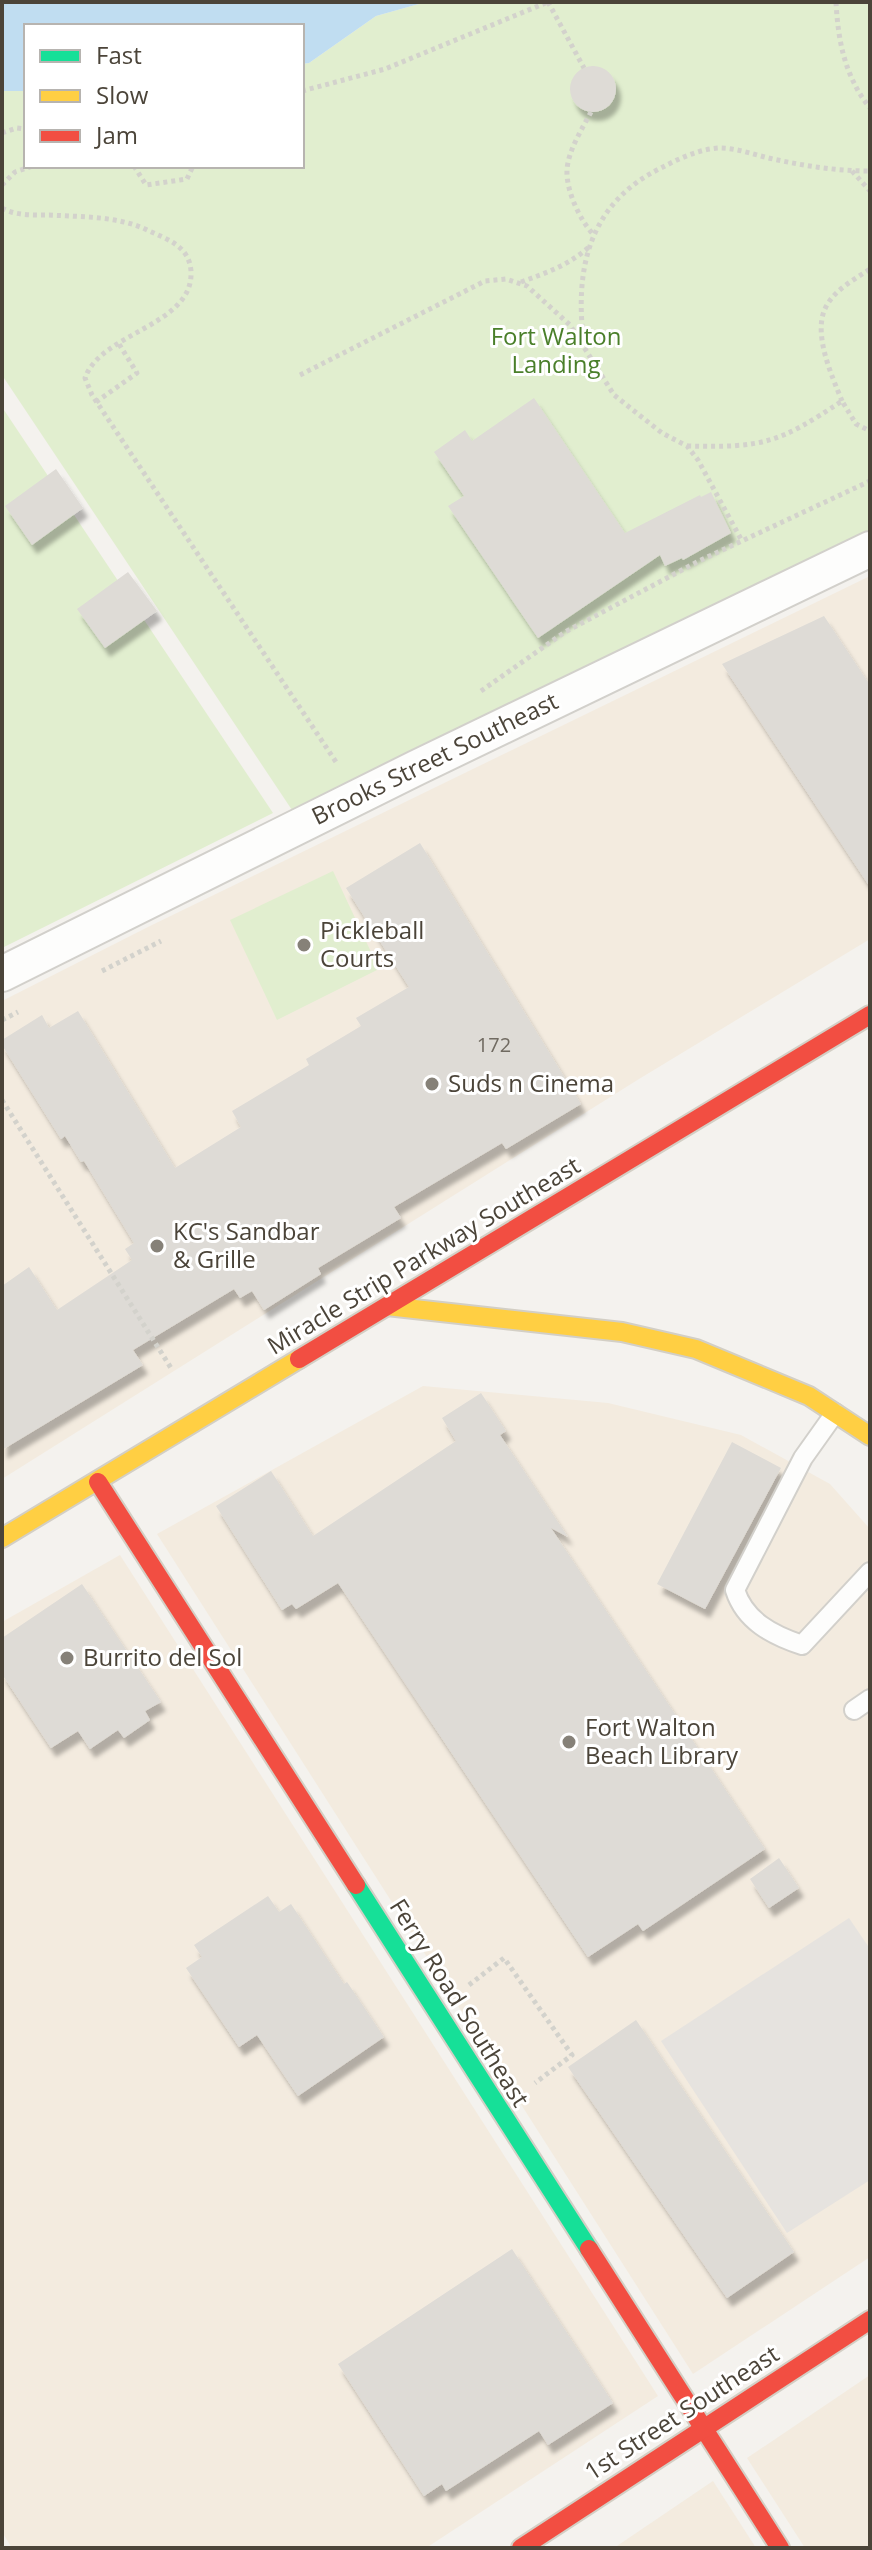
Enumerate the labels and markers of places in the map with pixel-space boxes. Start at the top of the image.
place label: Pickleball Courts [320,913,424,974]
marker: Pickleball Courts [295,936,313,954]
place label: Suds n Cinema [448,1066,614,1099]
marker: Suds n Cinema [423,1075,441,1093]
place label: KC's Sandbar & Grille [173,1214,320,1275]
marker: KC's Sandbar & Grille [148,1237,166,1255]
place label: Burrito del Sol [83,1640,242,1673]
marker: Burrito del Sol [58,1649,76,1667]
place label: Fort Walton Beach Library [585,1710,739,1771]
marker: Fort Walton Beach Library [560,1733,578,1751]

